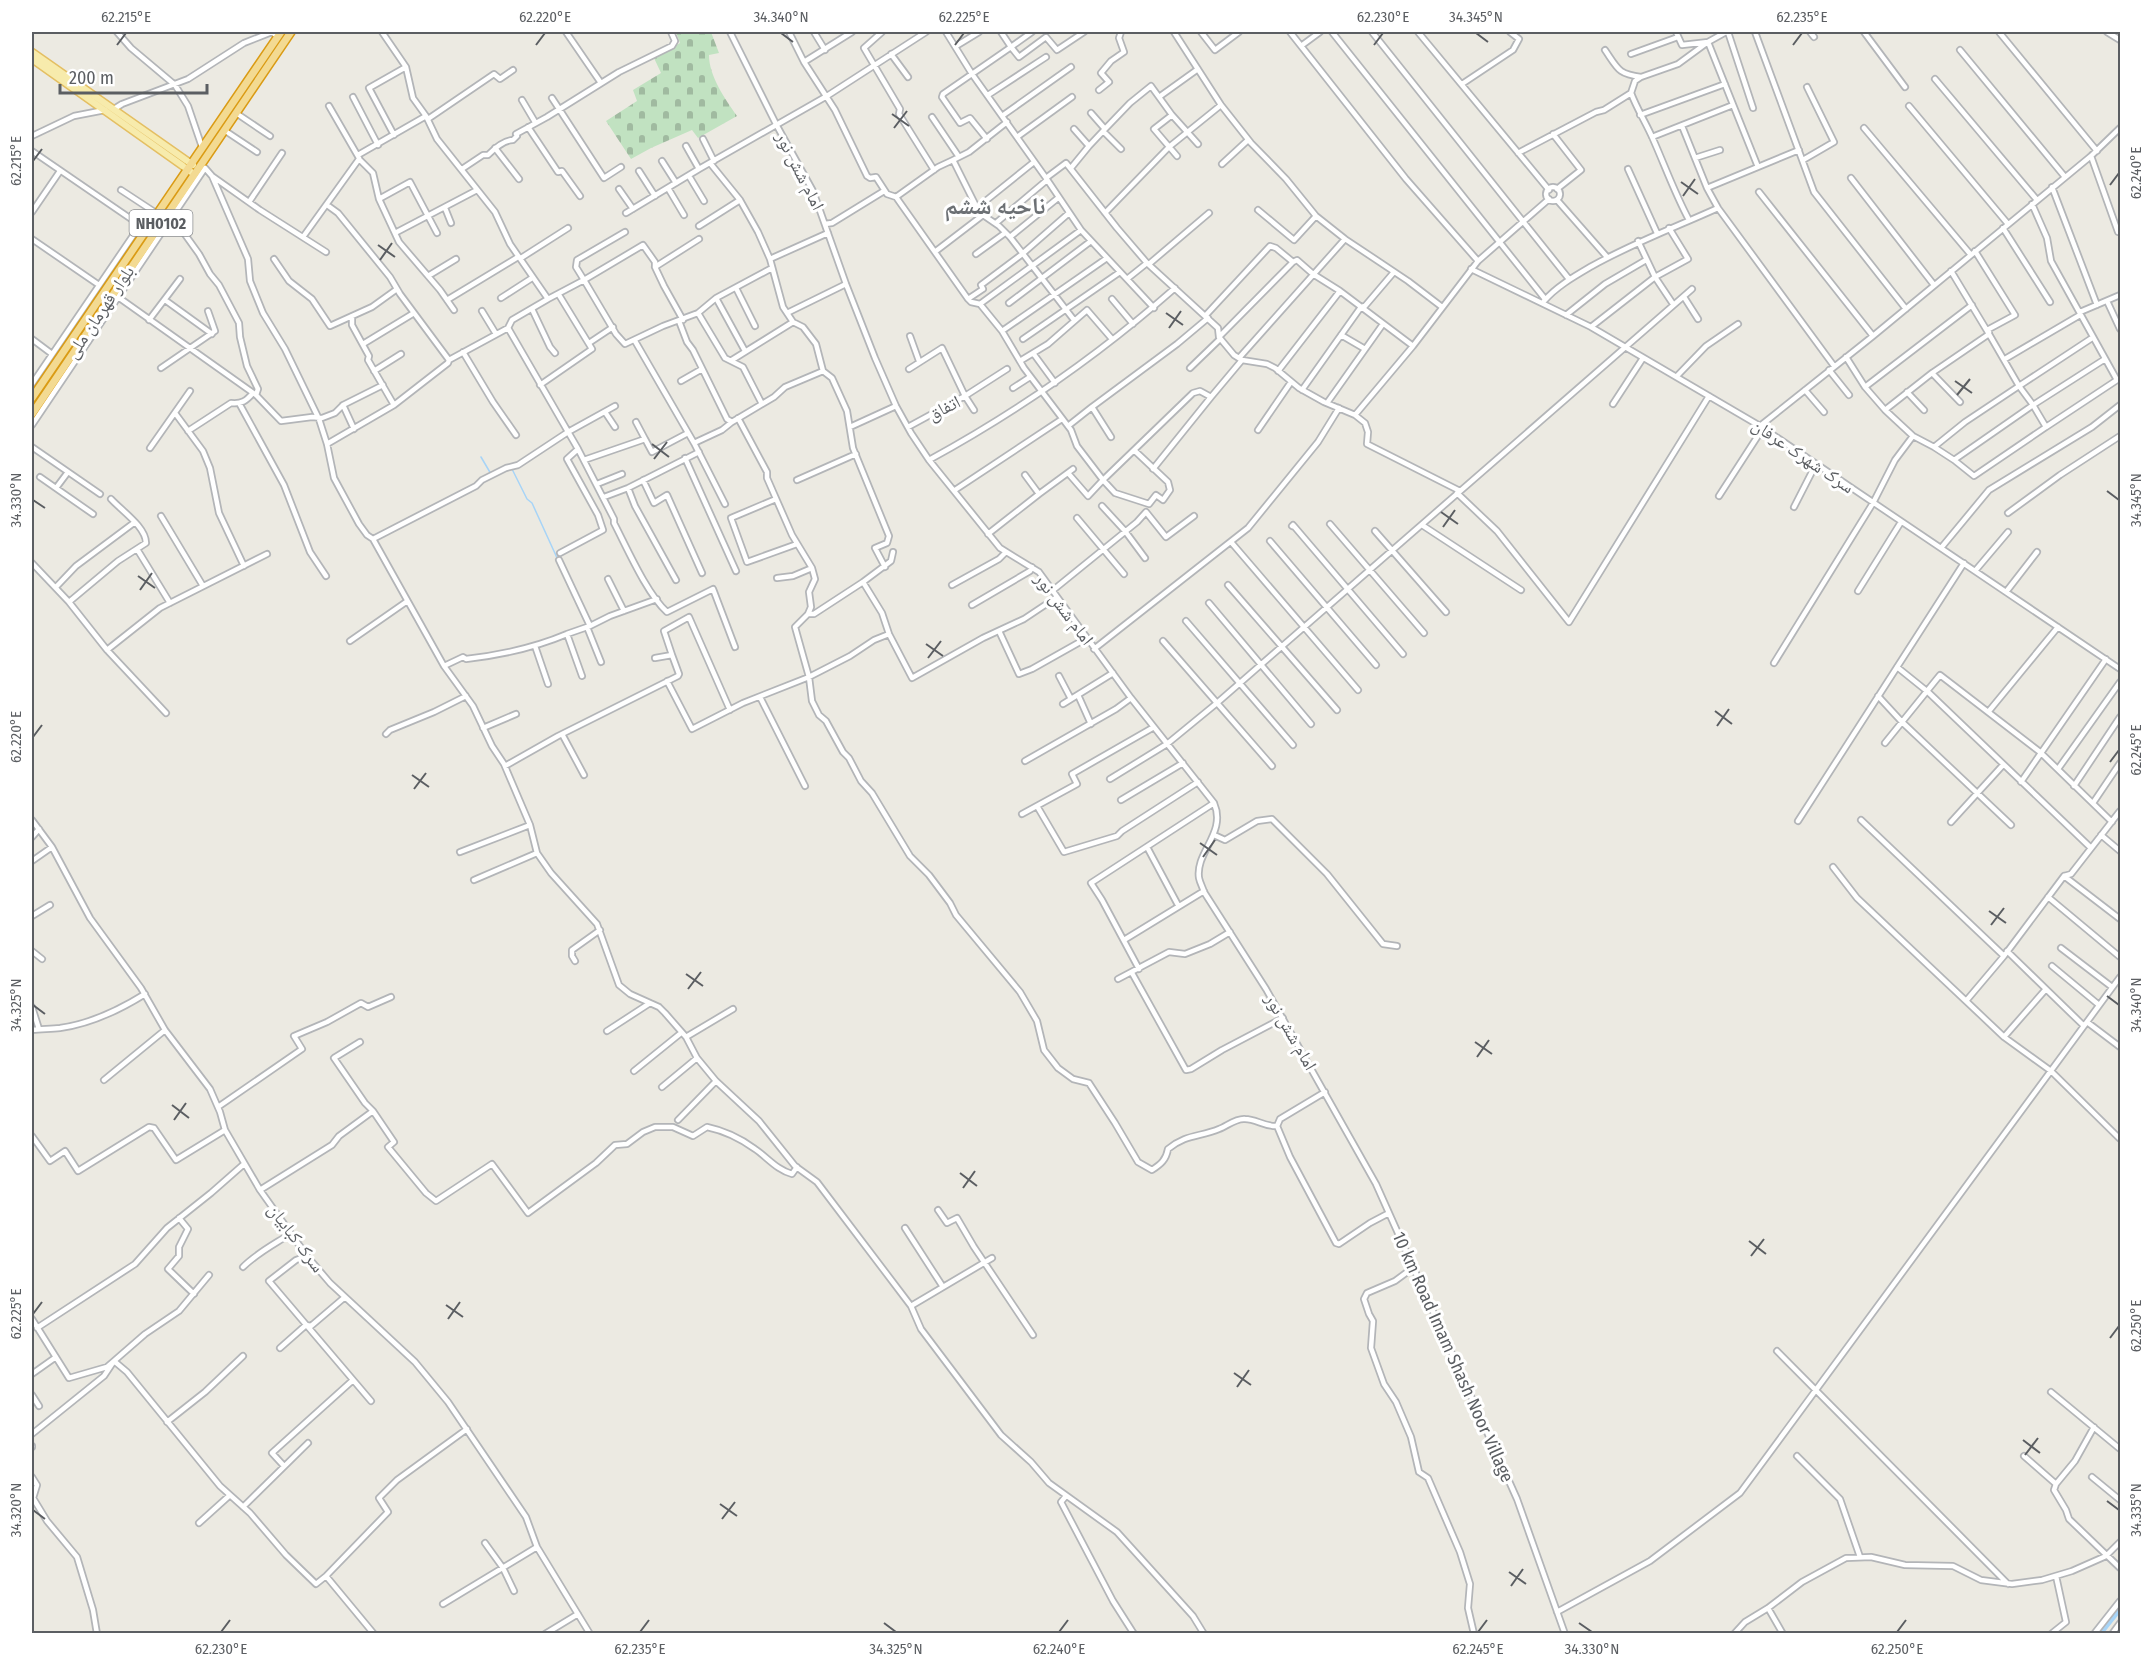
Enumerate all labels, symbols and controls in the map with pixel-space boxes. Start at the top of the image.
text: 62.215°E [101,8,151,26]
text: 62.220°E [519,8,571,26]
text: 34.340°N [753,8,809,26]
text: 62.225°E [938,8,990,26]
text: 62.230°E [1357,8,1409,26]
text: 34.345°N [1449,8,1503,26]
text: 62.235°E [1776,8,1828,26]
scale bar [60,57,207,95]
text: 200 m [69,67,114,89]
street label: امام شش نور [770,127,829,214]
text: 62.215°E [7,136,25,186]
text: 62.240°E [2127,147,2145,199]
district label: ناحیه ششم [945,192,1045,222]
road number: NH0102 [130,210,192,236]
street label: بلوار قهرمان ملی [61,261,139,363]
street label: اتفاق [924,391,964,425]
street label: سرک شهرک عرفان [1748,414,1858,498]
text: 34.330°N [7,473,25,527]
text: 34.345°N [2127,473,2145,527]
street label: امام شش نور [1028,568,1098,650]
text: 62.220°E [7,711,25,763]
text: 62.245°E [2127,724,2145,776]
text: 34.340°N [2127,977,2145,1033]
text: 34.325°N [7,978,25,1032]
street label: امام شش نور [1259,989,1322,1075]
street label: سرک کبابیان [263,1199,329,1277]
street label: 10 km Road Imam Shash Noor Village [1388,1228,1518,1486]
text: 62.225°E [7,1288,25,1340]
text: 62.250°E [2127,1300,2145,1352]
text: 34.320°N [7,1483,25,1537]
text: 34.335°N [2127,1483,2145,1537]
text: 62.230°E [195,1640,247,1658]
text: 62.235°E [614,1640,666,1658]
text: 34.325°N [869,1640,923,1658]
text: 62.240°E [1033,1640,1085,1658]
text: 62.245°E [1452,1640,1504,1658]
text: 34.330°N [1565,1640,1619,1658]
text: 62.250°E [1871,1640,1923,1658]

